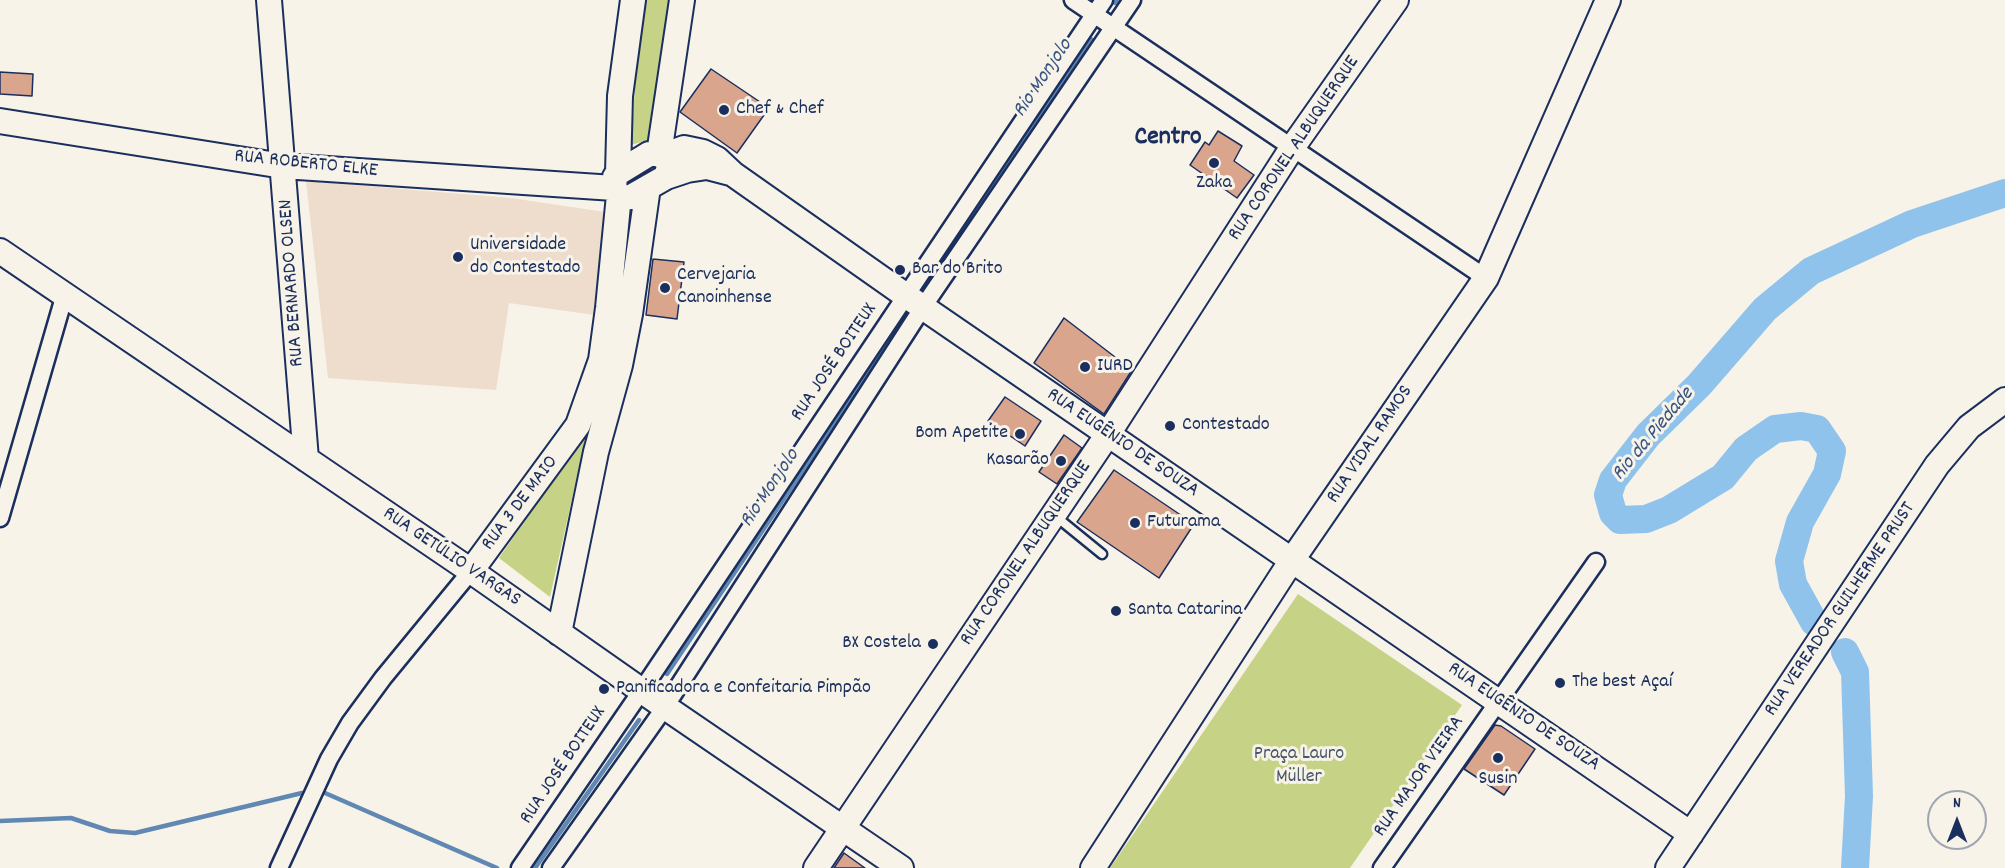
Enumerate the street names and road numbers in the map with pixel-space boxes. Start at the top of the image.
street label: RUA CORONEL ALBUQUERQUE [1224,52,1366,246]
street label: RUA ROBERTO ELKE [233,146,379,184]
street label: RUA BERNARDO OLSEN [275,199,311,367]
street label: RUA JOSÉ BOITEUX [787,299,883,427]
street label: RUA VIDAL RAMOS [1323,381,1419,509]
street label: RUA EUGÊNIO DE SOUZA [1041,384,1203,504]
street label: RUA 3 DE MAIO [478,452,564,556]
street label: RUA CORONEL ALBUQUERQUE [956,457,1098,651]
street label: RUA VEREADOR GUILHERME PRUST [1760,498,1922,722]
street label: RUA GETÚLIO VARGAS [377,503,525,613]
street label: RUA EUGÊNIO DE SOUZA [1442,658,1604,778]
street label: RUA JOSÉ BOITEUX [516,702,612,830]
street label: RUA MAJOR VIEIRA [1369,712,1471,842]

